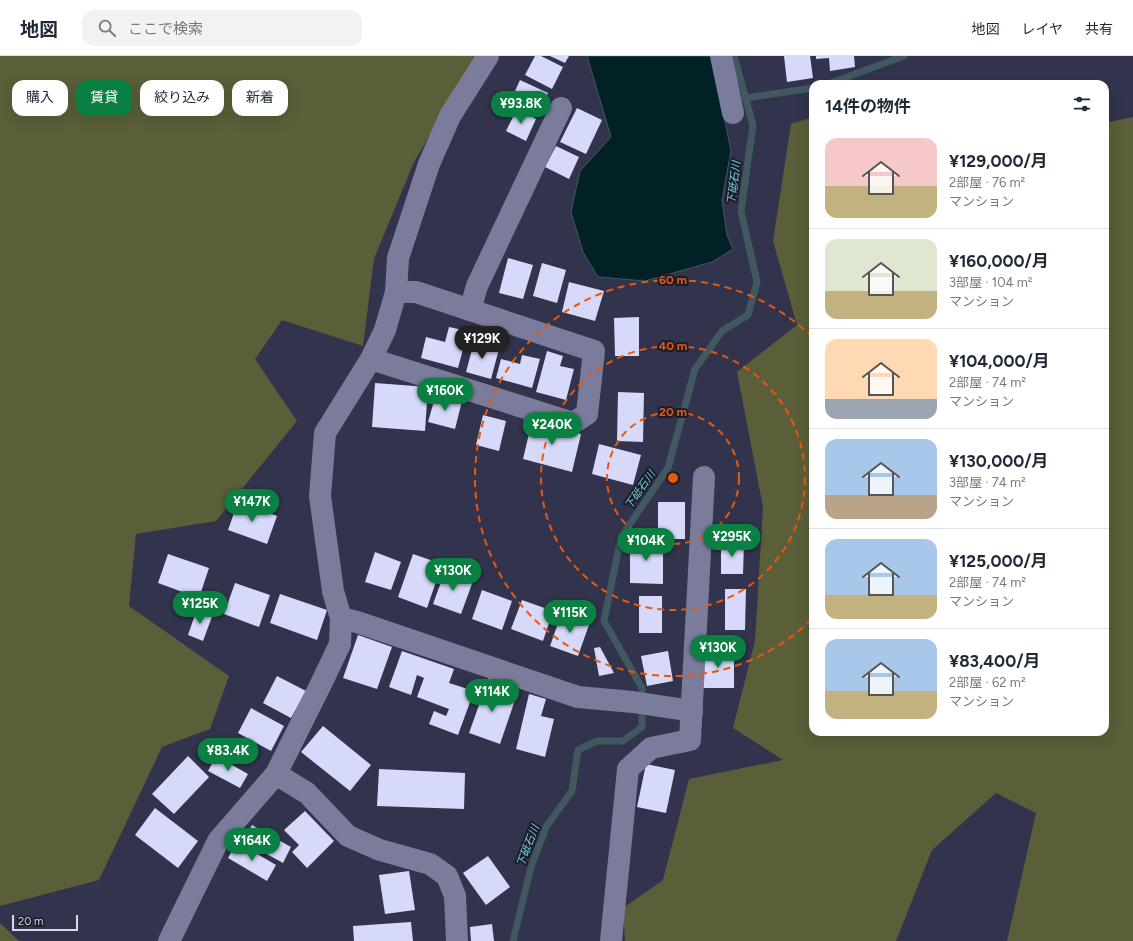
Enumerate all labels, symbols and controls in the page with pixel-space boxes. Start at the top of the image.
search box [82,10,362,46]
icon: search [96,17,118,39]
text: 地図 [20,18,58,41]
text: ここで検索 [128,20,203,38]
text: 地図 [971,21,999,38]
text: レイヤ [1021,21,1063,38]
text: 共有 [1085,21,1113,38]
chip: 購入 [12,80,68,116]
chip: 賃貸 [76,80,132,116]
chip: 絞り込み [140,80,224,116]
chip: 新着 [232,80,288,116]
pin: ¥93.8K [488,91,554,125]
icon: filters [1071,93,1093,115]
text: ¥93.8K [500,96,542,111]
text: 14件の物件 [825,96,911,116]
text: ¥129,000/月 [949,151,1048,171]
icon: home [857,154,905,202]
water label: 下砥石川 [725,159,743,206]
text: 2部屋 · 76 m² [949,175,1025,190]
text: マンション [949,194,1014,209]
text: ¥160,000/月 [949,251,1049,271]
icon: home [857,255,905,303]
text: 60 m [659,273,687,287]
text: 3部屋 · 104 m² [949,275,1033,290]
text: マンション [949,294,1014,309]
pin: ¥129K [454,326,510,360]
text: ¥129K [464,331,500,346]
text: 40 m [659,339,687,353]
text: ¥104,000/月 [949,351,1050,371]
icon: home [857,355,905,403]
text: 2部屋 · 74 m² [949,375,1026,390]
pin: ¥160K [417,378,473,412]
text: ¥160K [426,383,464,398]
text: マンション [949,394,1014,409]
text: 20 m [659,405,687,419]
pin: ¥240K [524,412,580,446]
text: ¥240K [532,417,572,432]
text: ¥130,000/月 [949,451,1049,471]
icon: home [857,455,905,503]
water label: 下砥石川 [622,467,659,512]
centre of rings [666,471,680,485]
text: 3部屋 · 74 m² [949,475,1026,490]
pin: ¥147K [224,489,280,523]
text: ¥147K [233,494,271,509]
text: マンション [949,494,1014,509]
pin: ¥295K [704,524,760,558]
pin: ¥104K [618,528,674,562]
text: ¥295K [712,529,752,544]
text: ¥104K [627,533,665,548]
text: ¥125,000/月 [949,551,1048,571]
icon: home [857,555,905,603]
pin: ¥130K [425,558,481,592]
text: ¥130K [434,563,472,578]
text: 2部屋 · 74 m² [949,575,1026,590]
pin: ¥125K [172,591,228,625]
text: マンション [949,594,1014,609]
text: ¥125K [182,596,218,611]
pin: ¥115K [542,600,598,634]
text: ¥115K [553,605,587,620]
pin: ¥130K [690,635,746,669]
text: ¥130K [699,640,737,655]
text: ¥83,400/月 [949,651,1041,671]
icon: home [857,655,905,703]
text: 2部屋 · 62 m² [949,675,1026,690]
pin: ¥114K [464,679,520,713]
text: ¥114K [474,684,510,699]
text: マンション [949,694,1014,709]
pin: ¥83.4K [195,738,261,772]
text: ¥83.4K [206,743,250,758]
water label: 下砥石川 [514,822,542,869]
pin: ¥164K [224,828,280,862]
text: ¥164K [233,833,271,848]
scale bar [12,913,78,932]
text: 20 m [18,915,43,928]

